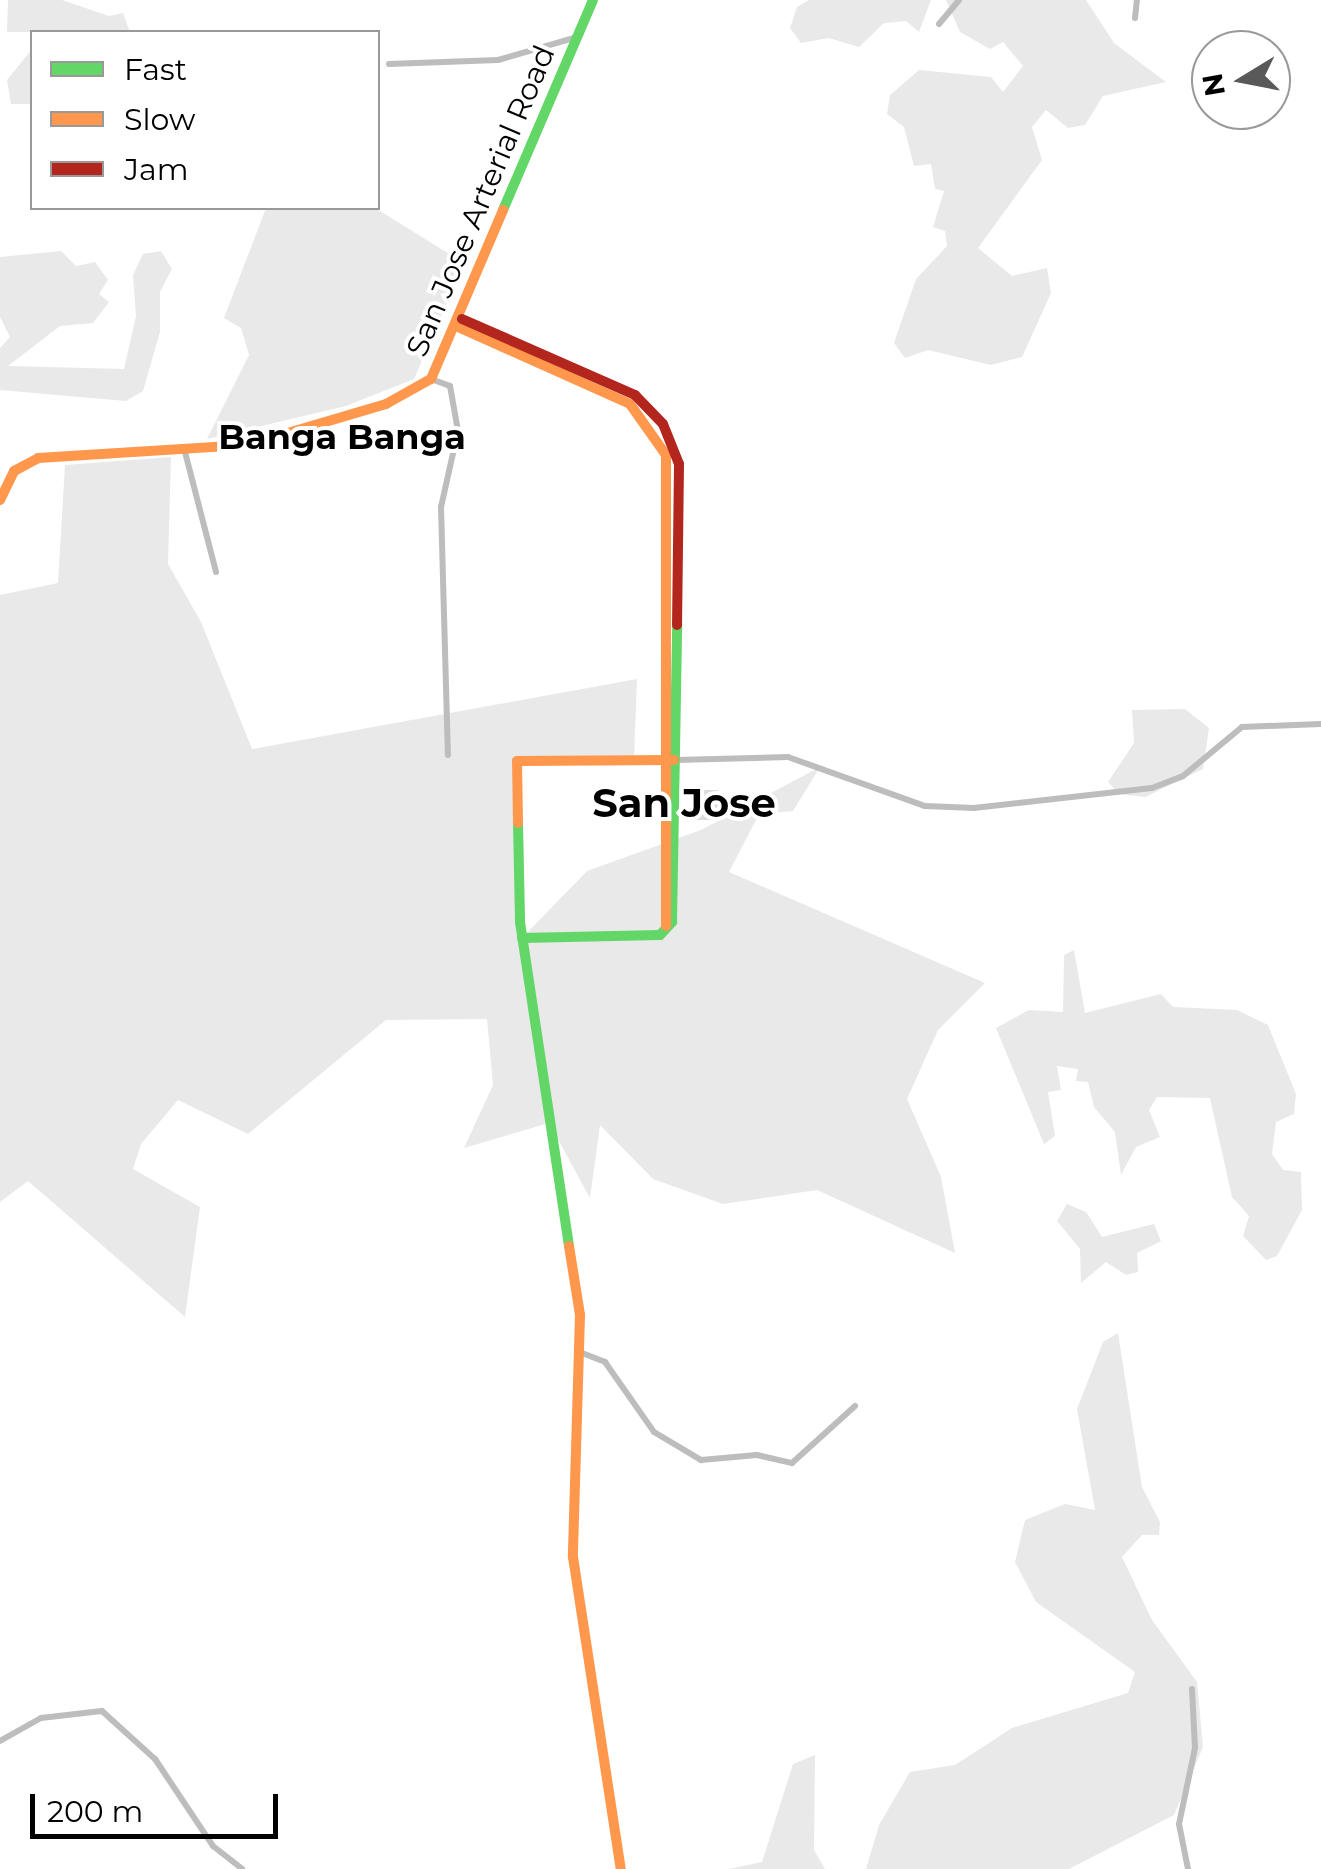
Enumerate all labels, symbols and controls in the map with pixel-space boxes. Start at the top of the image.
legend [30,30,380,210]
north arrow [1191,30,1291,130]
street label: San Jose Arterial Road [399,40,563,362]
text: Fast [124,51,187,88]
text: N [1195,71,1232,99]
text: Slow [124,101,195,138]
text: Jam [124,151,189,188]
district label: Banga Banga [218,416,466,458]
district label: San Jose [592,779,776,827]
scale bar [35,1774,282,1836]
text: 200 m [47,1793,143,1830]

